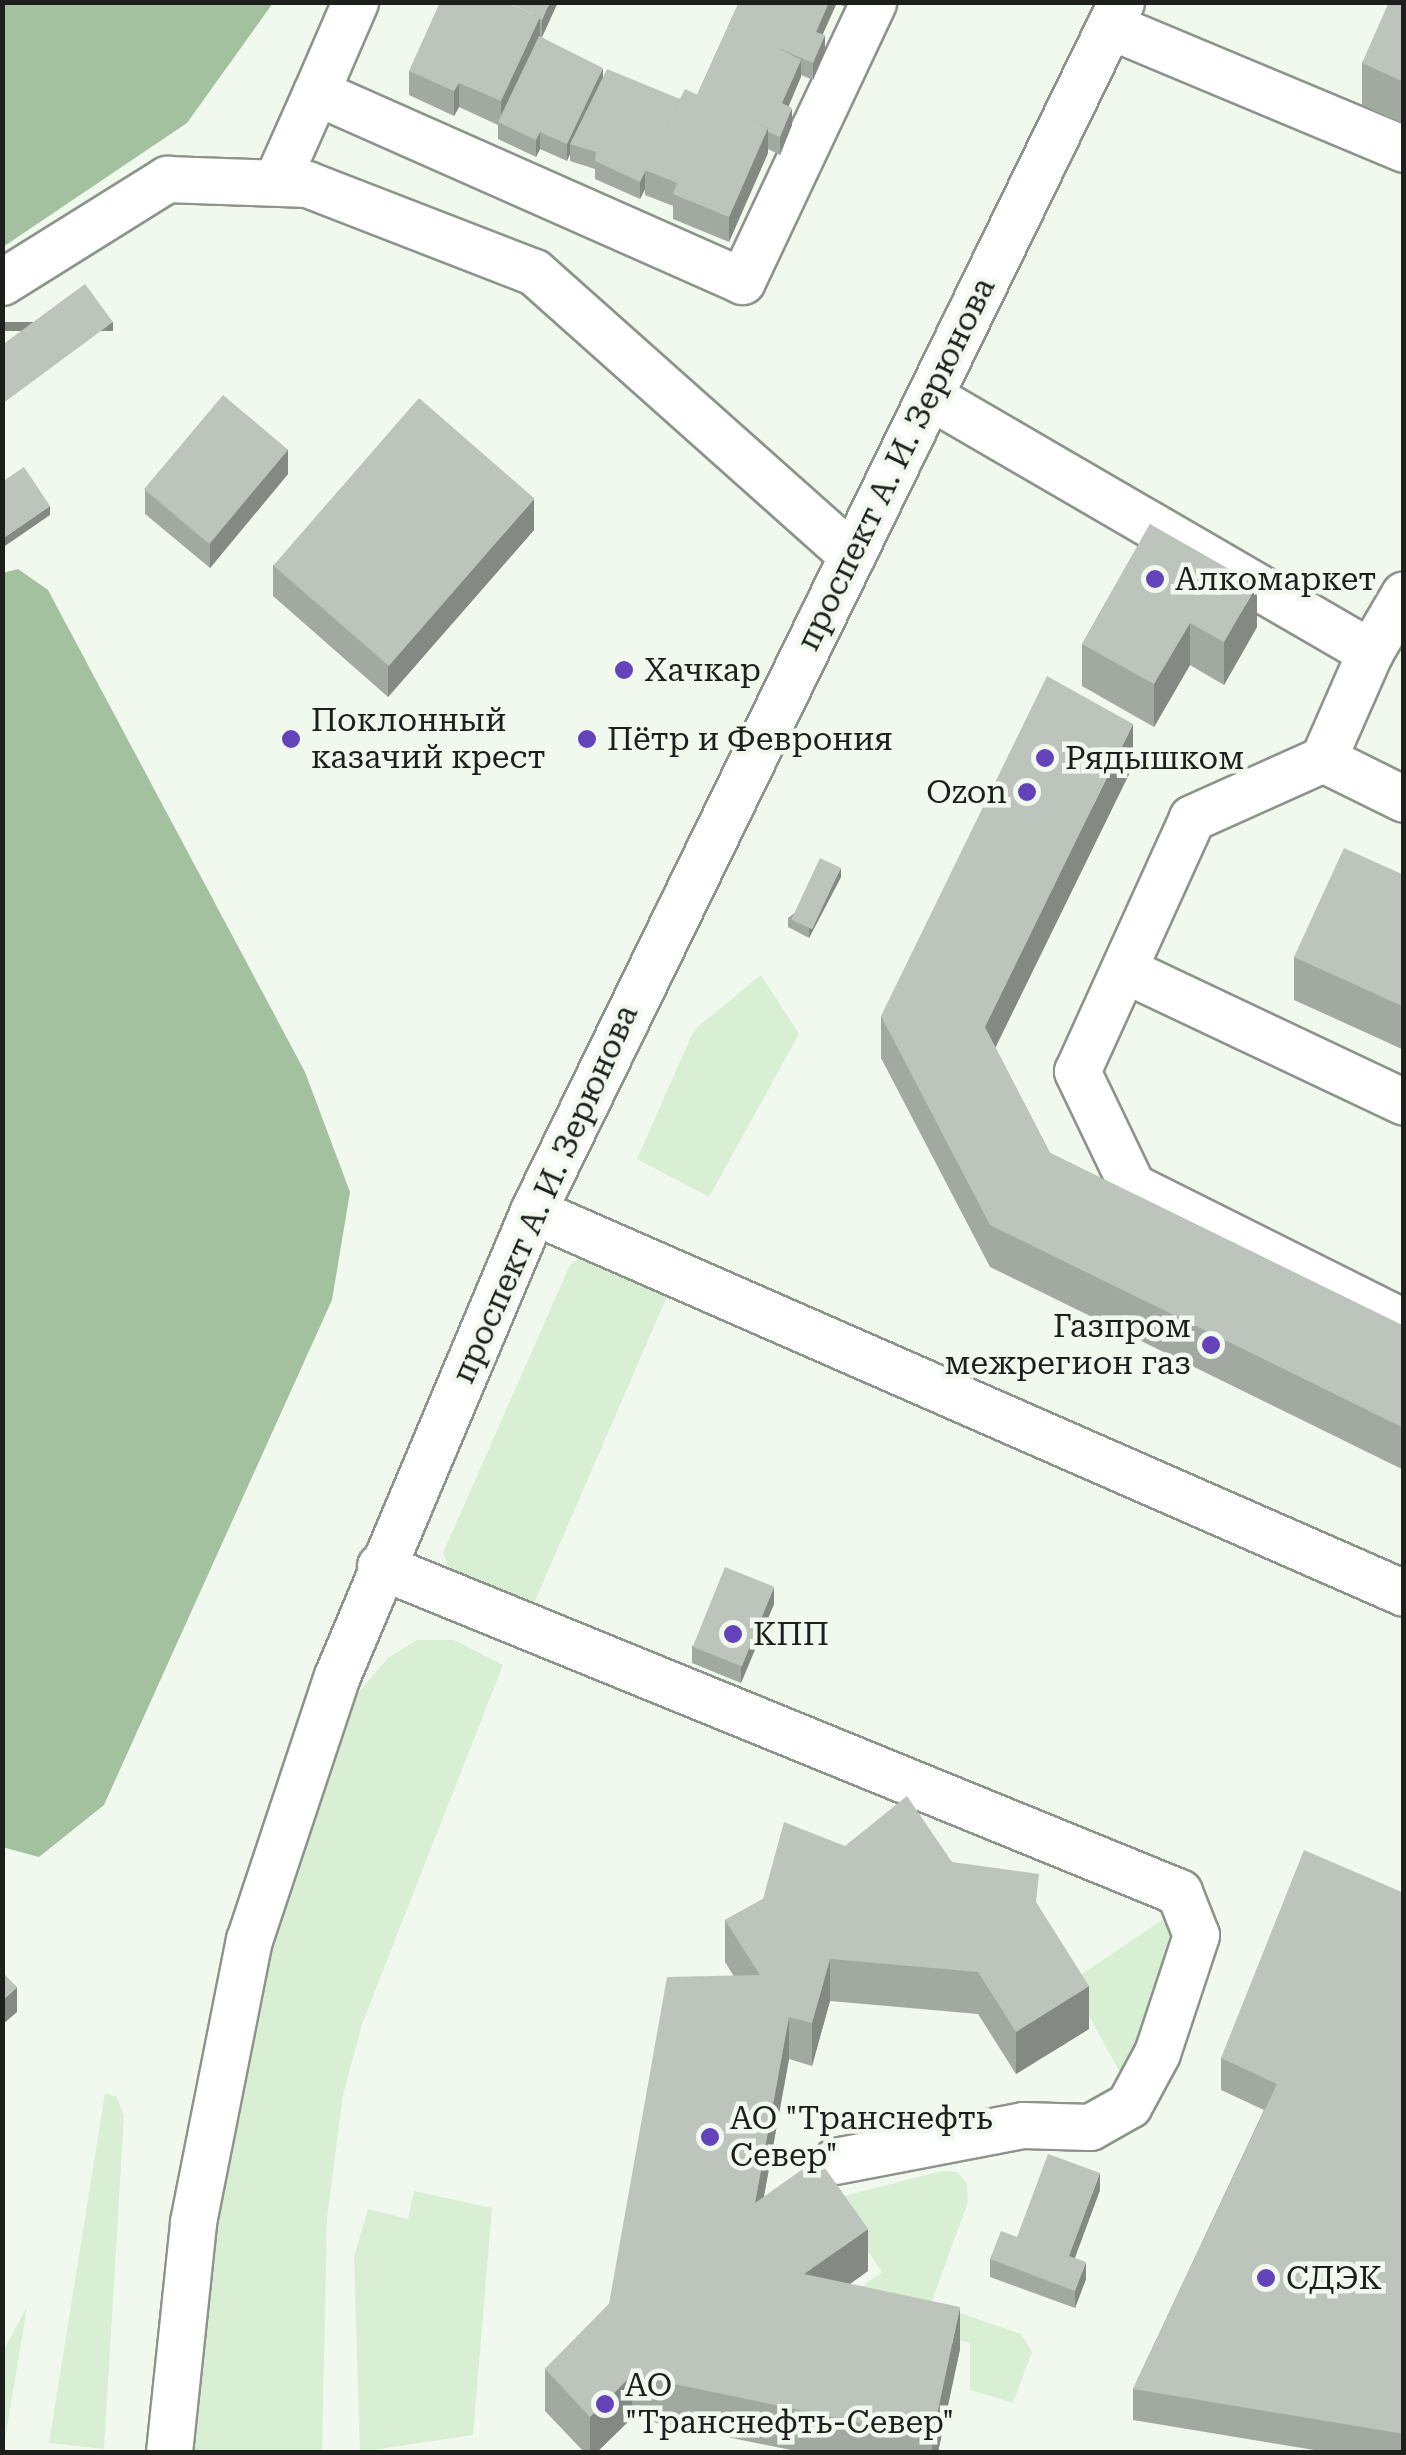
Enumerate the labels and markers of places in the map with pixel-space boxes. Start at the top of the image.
place label: Алкомаркет [1175,560,1377,598]
marker: Алкомаркет [1144,568,1166,590]
place label: Хачкар [644,651,761,689]
marker: Хачкар [613,659,635,681]
place label: Поклонный казачий крест [311,702,546,777]
place label: Пётр и Феврония [607,720,893,758]
marker: Поклонный казачий крест [280,728,302,750]
marker: Пётр и Феврония [576,728,598,750]
place label: Рядышком [1065,739,1244,777]
marker: Рядышком [1034,747,1056,769]
place label: Ozon [926,773,1007,811]
marker: Ozon [1016,781,1038,803]
place label: Газпром межрегион газ [944,1308,1191,1383]
marker: Газпром межрегион газ [1200,1334,1222,1356]
place label: КПП [753,1615,829,1653]
marker: КПП [722,1623,744,1645]
place label: АО "Транснефть Север" [730,2100,993,2175]
marker: АО "Транснефть Север" [699,2126,721,2148]
place label: СДЭК [1286,2259,1382,2297]
marker: СДЭК [1255,2267,1277,2289]
place label: АО "Транснефть-Север" [625,2367,954,2442]
marker: АО "Транснефть-Север" [594,2393,616,2415]

